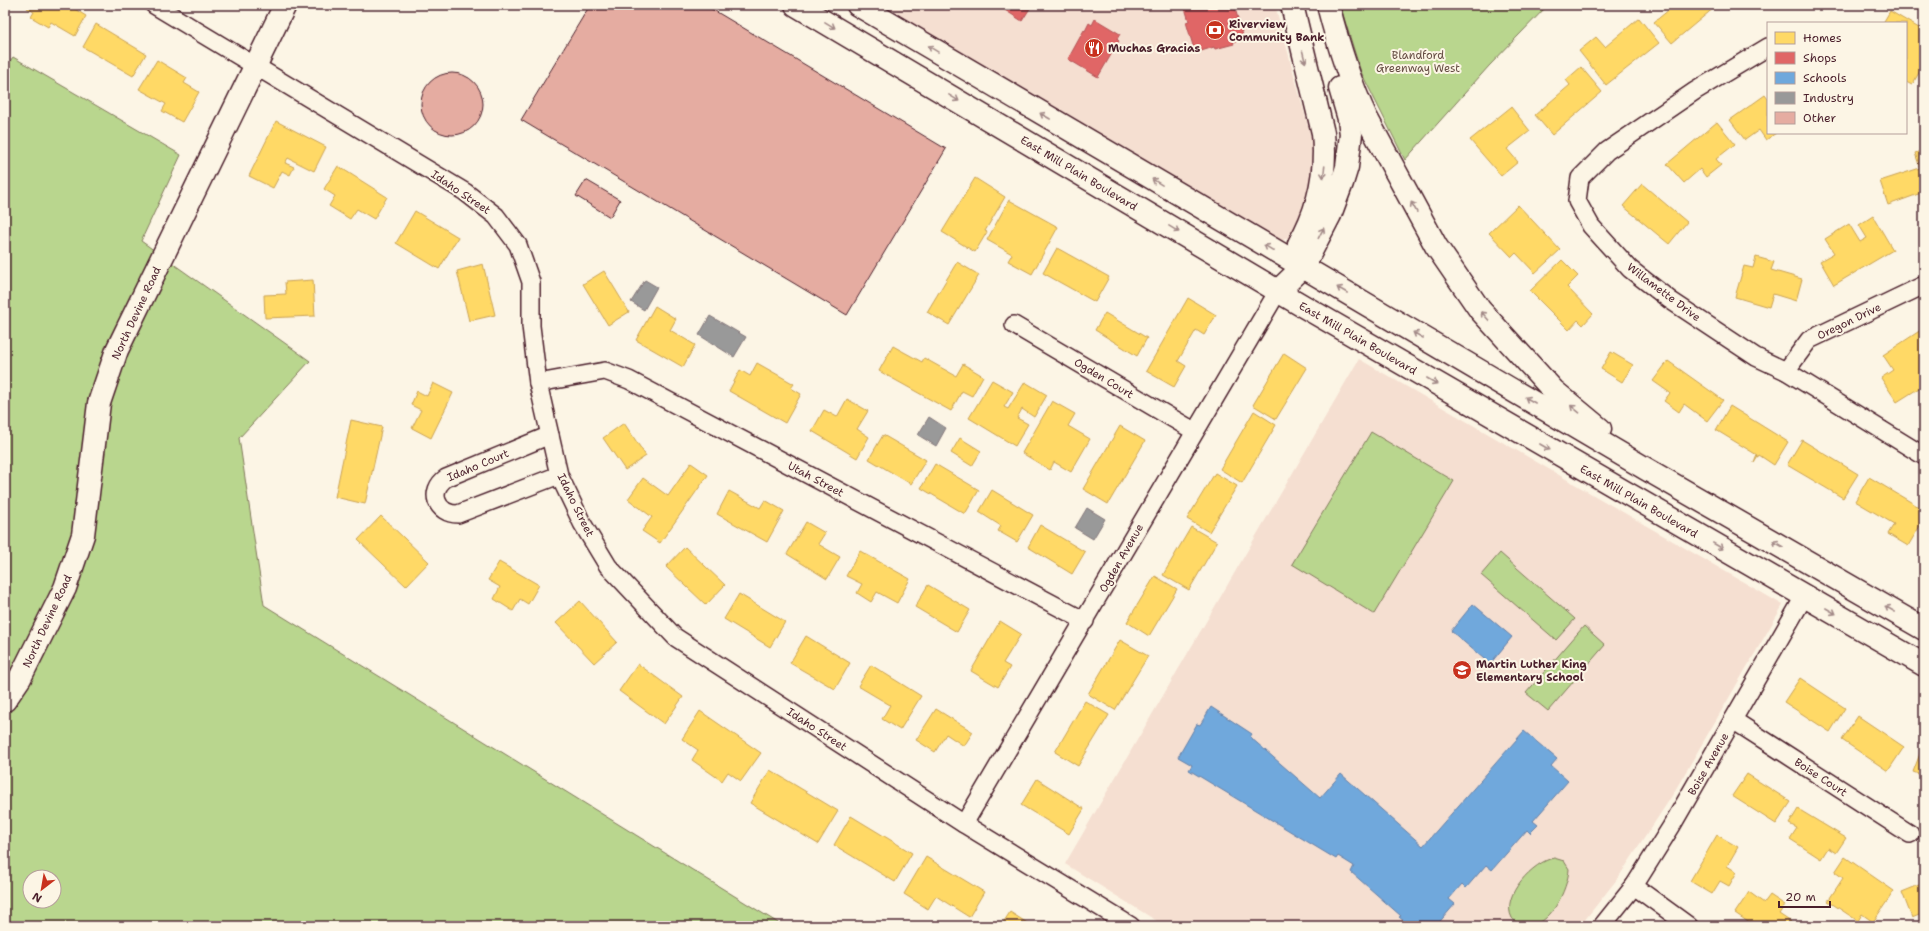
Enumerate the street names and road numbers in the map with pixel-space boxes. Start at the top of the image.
street label: East Mill Plain Boulevard [1017,132,1140,214]
street label: Idaho Street [428,167,494,218]
street label: Willamette Drive [1624,260,1704,325]
street label: North Devine Road [108,264,165,362]
street label: East Mill Plain Boulevard [1296,298,1420,378]
street label: Oregon Drive [1815,300,1884,343]
street label: Ogden Court [1071,355,1137,402]
street label: Idaho Court [445,446,511,485]
street label: Utah Street [785,458,847,501]
street label: East Mill Plain Boulevard [1577,461,1701,541]
street label: Idaho Street [554,471,597,540]
street label: Ogden Avenue [1096,521,1147,595]
street label: North Devine Road [19,572,76,670]
street label: Idaho Street [784,704,850,755]
street label: Boise Avenue [1684,730,1732,798]
street label: Boise Court [1791,755,1850,800]

